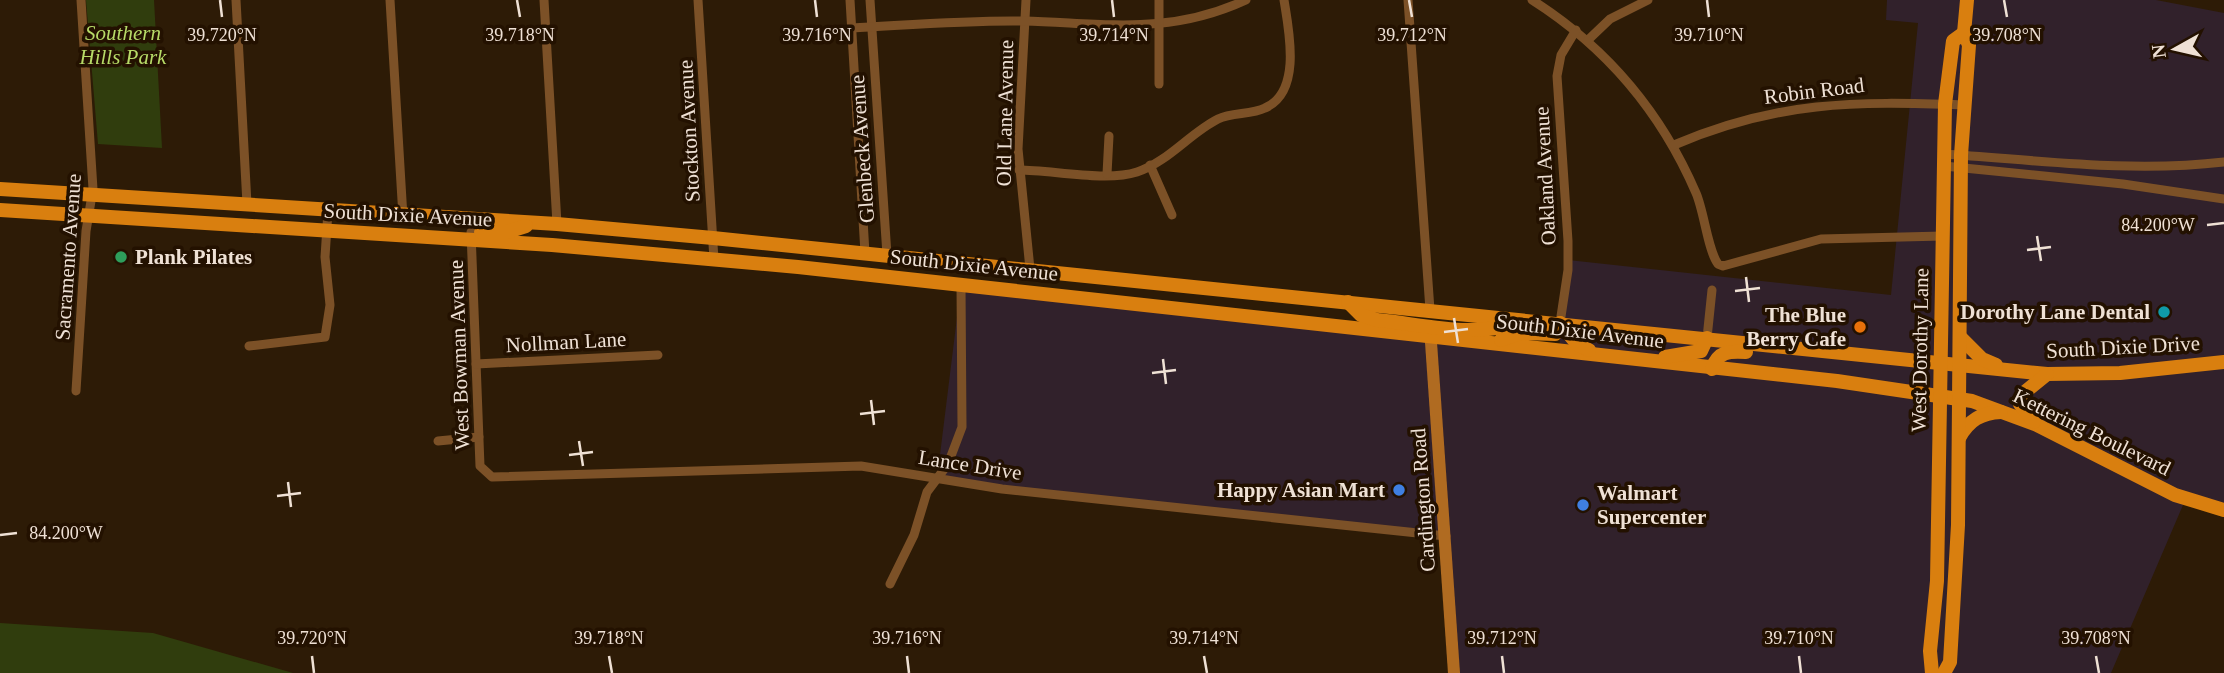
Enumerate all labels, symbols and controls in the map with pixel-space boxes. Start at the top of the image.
north arrow [2140,14,2210,84]
park label: Southern Hills Park [79,21,167,69]
text: 39.720°N [187,25,257,45]
text: 39.718°N [485,25,555,45]
text: 39.716°N [782,25,852,45]
text: 39.714°N [1079,25,1149,45]
text: 39.712°N [1377,25,1447,45]
text: 39.710°N [1674,25,1744,45]
text: 39.708°N [1972,25,2042,45]
street label: Old Lane Avenue [992,40,1018,186]
text: N [2147,43,2170,60]
street label: Stockton Avenue [673,59,705,203]
street label: Robin Road [1762,73,1866,109]
street label: Glenbeck Avenue [845,74,879,224]
street label: Oakland Avenue [1529,106,1561,246]
street label: Sacramento Avenue [50,173,86,341]
street label: South Dixie Avenue [323,199,493,231]
text: 84.200°W [2121,215,2195,235]
street label: South Dixie Avenue [889,244,1059,286]
place label: Plank Pilates [135,245,252,269]
marker: Plank Pilates [113,249,129,265]
street label: West Bowman Avenue [444,259,474,451]
street label: West Dorothy Lane [1907,268,1933,432]
place label: Dorothy Lane Dental [1960,300,2150,324]
place label: The Blue Berry Cafe [1746,303,1846,351]
marker: Dorothy Lane Dental [2156,304,2172,320]
street label: South Dixie Avenue [1495,309,1665,353]
marker: The Blue Berry Cafe [1852,319,1868,335]
street label: Nollman Lane [505,327,627,357]
street label: South Dixie Drive [2045,331,2201,363]
street label: Kettering Boulevard [2009,384,2175,481]
street label: Cardington Road [1406,427,1440,573]
street label: Lance Drive [917,445,1023,485]
place label: Happy Asian Mart [1217,478,1385,502]
place label: Walmart Supercenter [1597,481,1706,529]
marker: Happy Asian Mart [1391,482,1407,498]
marker: Walmart Supercenter [1575,497,1591,513]
text: 84.200°W [29,523,103,543]
text: 39.720°N [277,628,347,648]
text: 39.718°N [574,628,644,648]
text: 39.716°N [872,628,942,648]
text: 39.714°N [1169,628,1239,648]
text: 39.712°N [1467,628,1537,648]
text: 39.710°N [1764,628,1834,648]
text: 39.708°N [2061,628,2131,648]

